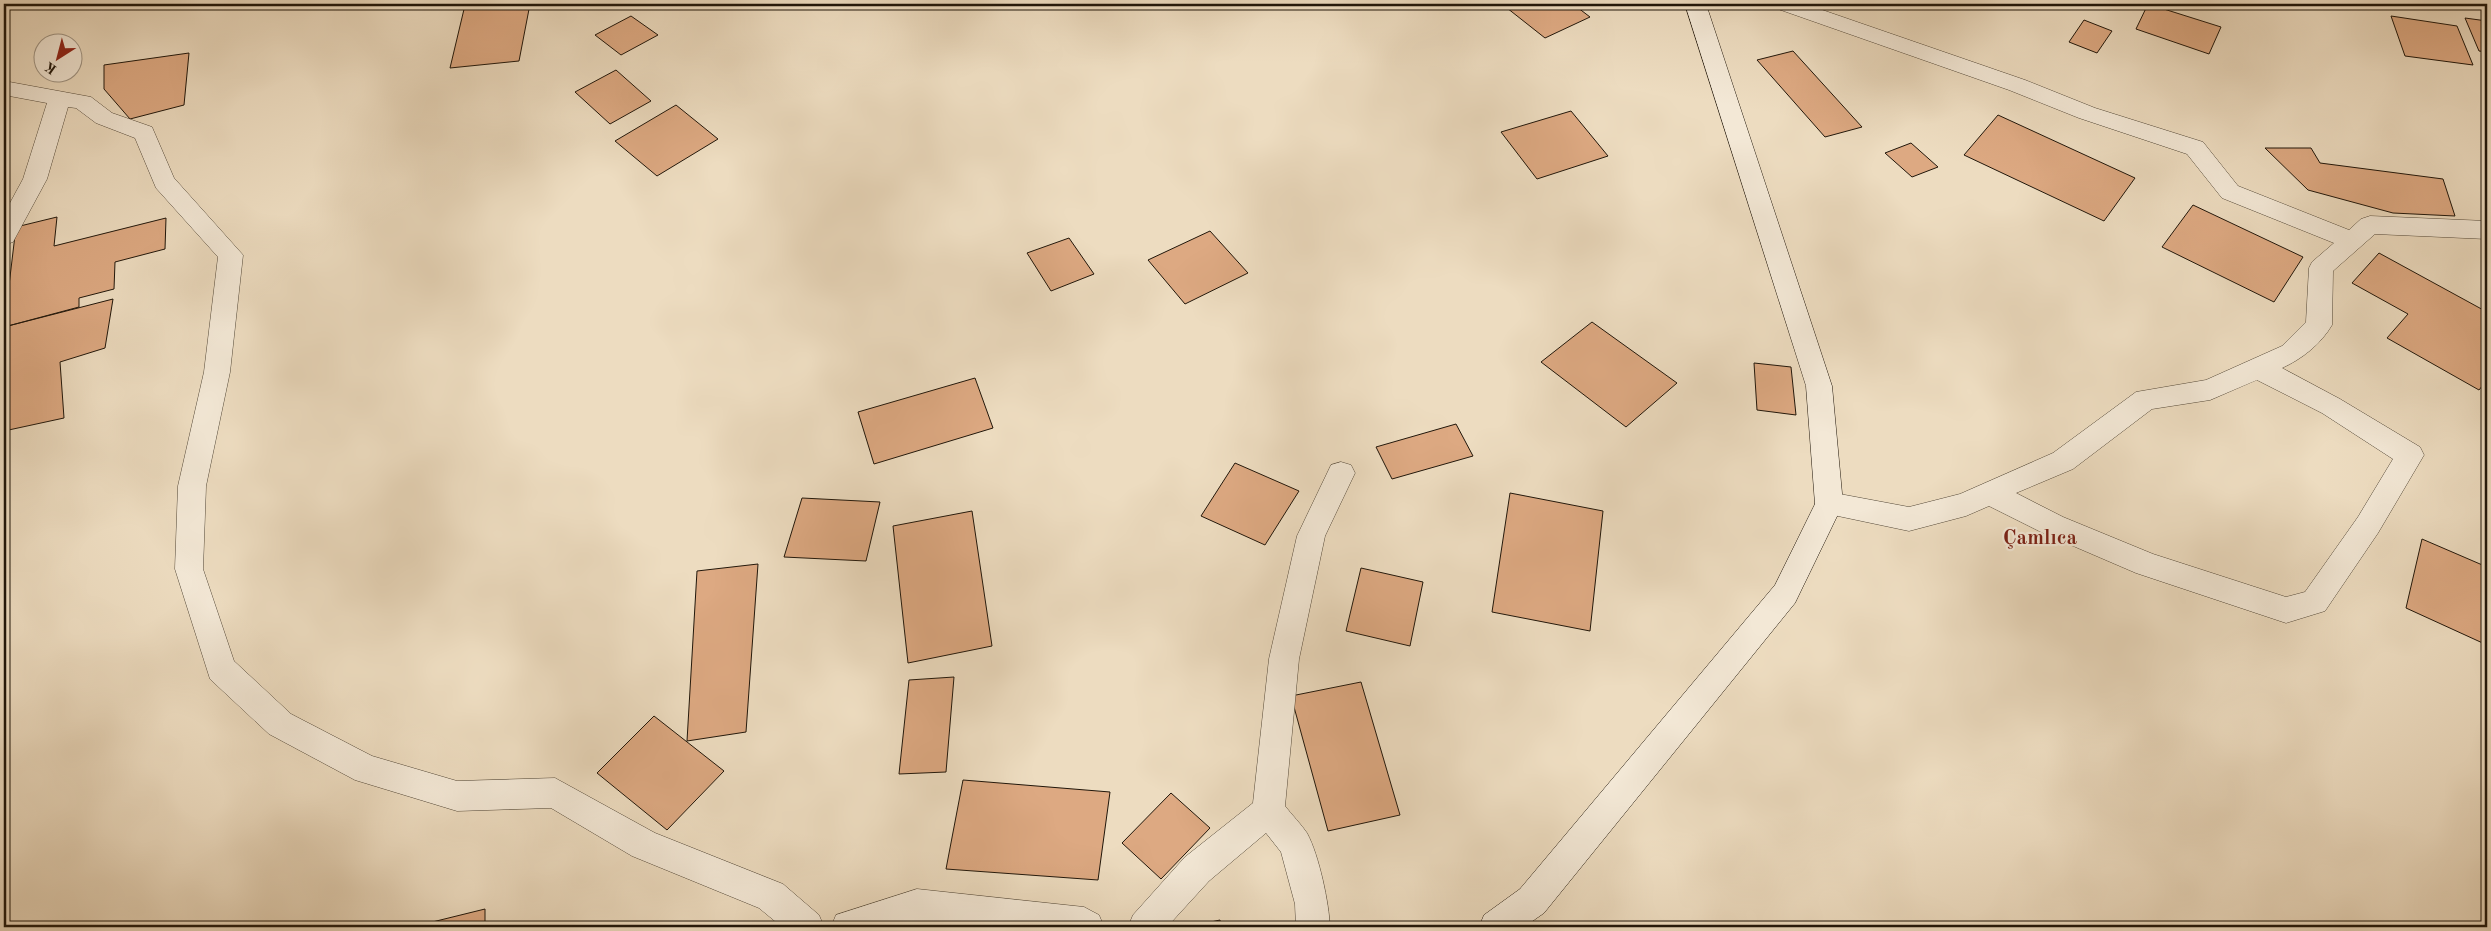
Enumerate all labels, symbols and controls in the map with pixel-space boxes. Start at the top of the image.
north arrow [32,32,82,82]
text: K [42,59,59,77]
district label: Çamlıca [2003,528,2078,549]

